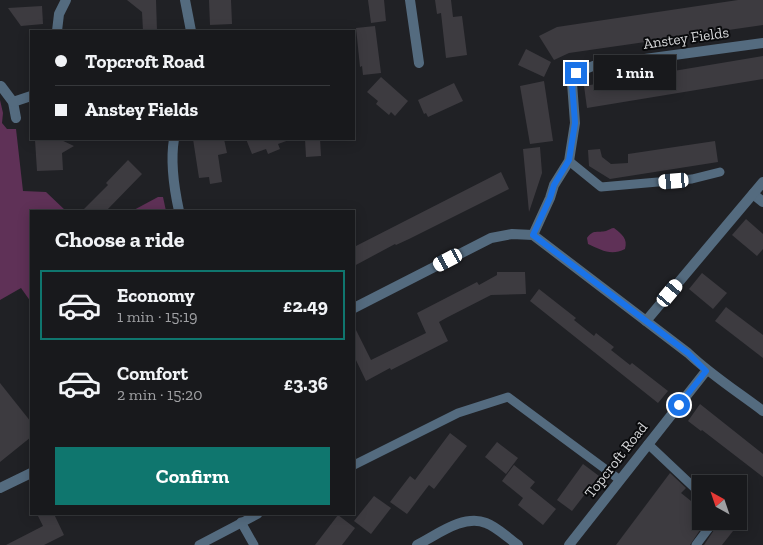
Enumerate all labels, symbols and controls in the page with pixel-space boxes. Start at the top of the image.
street label: Anstey Fields [642,23,730,53]
text: Topcroft Road [85,50,205,73]
callout: 1 min [594,56,676,90]
route end [565,62,587,84]
text: 1 min [616,63,654,82]
text: Anstey Fields [85,98,198,121]
car [658,172,689,190]
text: Choose a ride [55,226,185,253]
car [431,246,464,274]
car [654,277,685,309]
icon: car [57,283,102,328]
text: Economy [117,284,195,307]
text: £2.49 [283,294,328,317]
text: 1 min · 15:19 [117,307,198,326]
icon: car [57,361,102,406]
text: Comfort [117,362,188,385]
text: £3.36 [284,372,328,395]
text: 2 min · 15:20 [117,385,203,404]
route start [668,394,690,416]
street label: Topcroft Road [581,418,652,501]
button: Confirm [55,447,330,505]
north arrow [692,475,748,530]
map controls [692,475,747,530]

